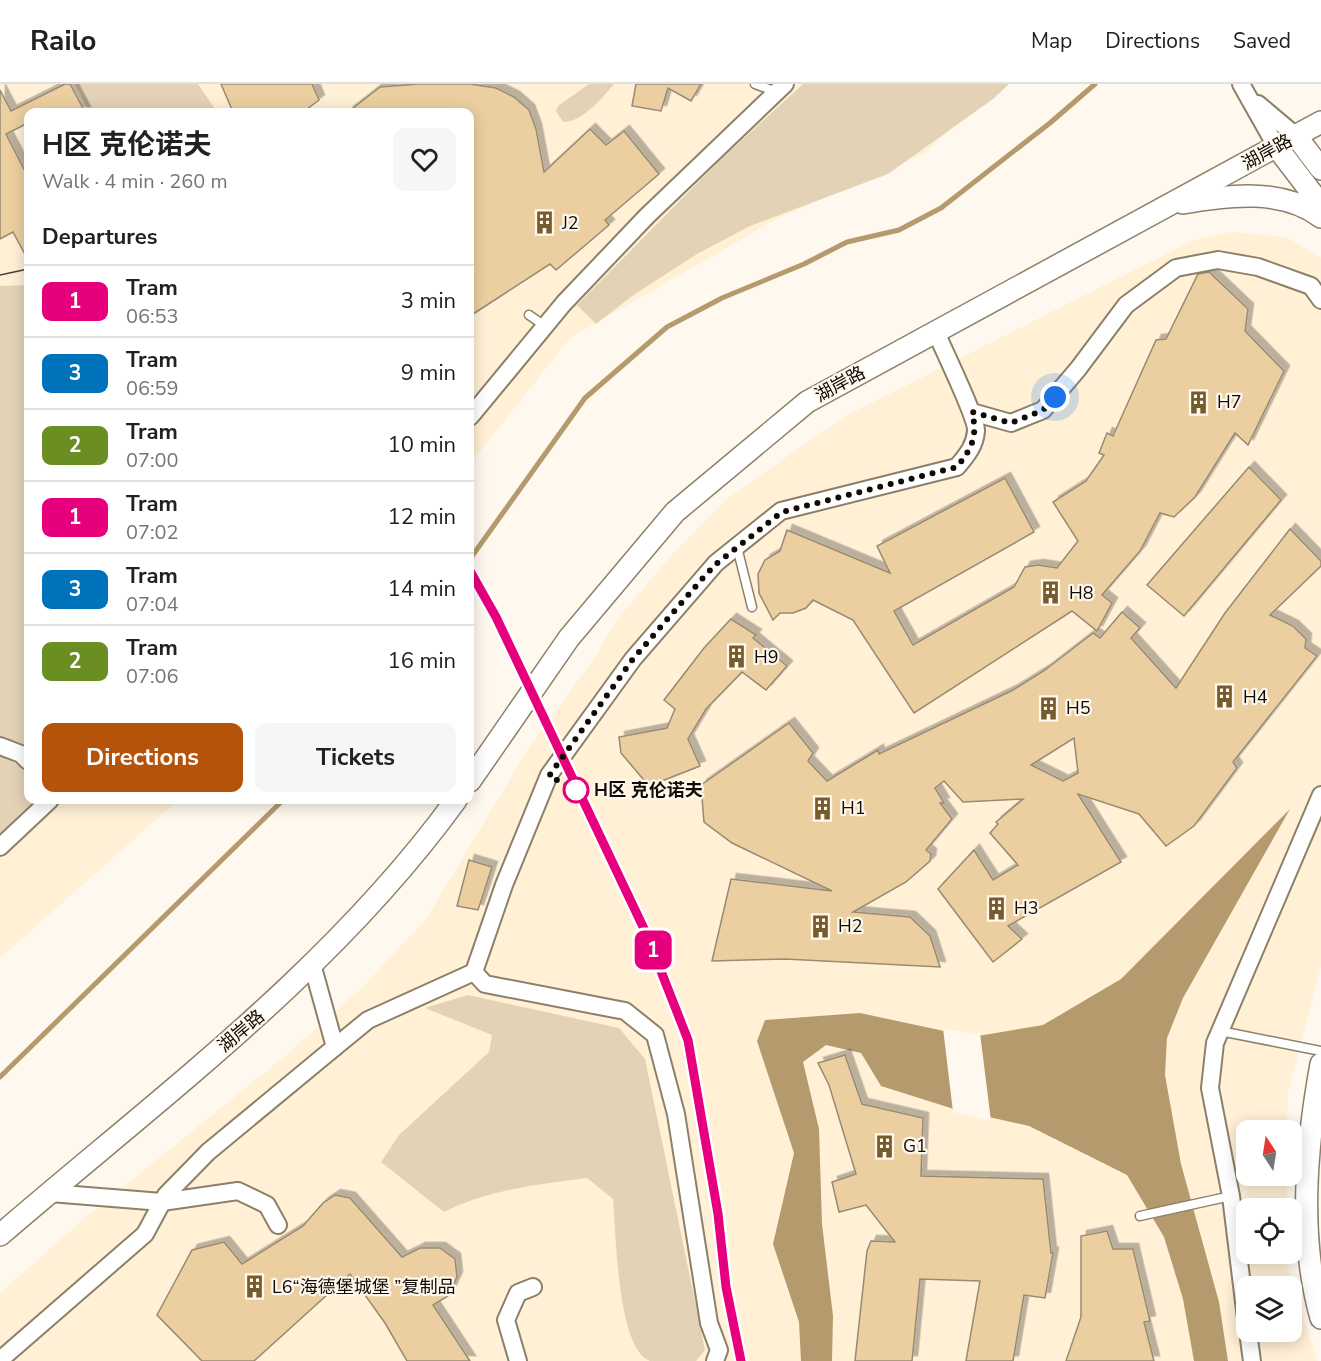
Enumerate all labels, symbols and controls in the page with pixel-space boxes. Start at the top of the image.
text: Railo [30,22,96,60]
text: Map [1031,27,1072,55]
text: Directions [1105,27,1200,55]
text: Saved [1233,27,1291,55]
text: H区 克伦诺夫 [42,126,211,164]
button: heart [393,128,456,191]
street label: 湖岸路 [1238,128,1296,176]
text: Walk · 4 min · 260 m [42,168,228,195]
building icon: J2 [531,210,557,236]
place label: J2 [561,211,579,235]
text: Departures [42,222,157,252]
text: Tram [126,273,178,303]
text: 3 min [401,286,456,316]
text: 1 [69,287,81,315]
text: 06:53 [126,303,179,330]
text: Tram [126,345,178,375]
text: 9 min [401,358,456,388]
text: 3 [69,359,81,387]
street label: 湖岸路 [811,360,869,408]
text: 06:59 [126,375,179,402]
your location [1040,382,1070,412]
building icon: H7 [1186,389,1212,415]
place label: H7 [1217,390,1242,414]
text: Tram [126,417,178,447]
text: 10 min [388,430,456,460]
text: 2 [69,431,81,459]
text: 07:00 [126,447,179,474]
text: Tram [126,489,178,519]
text: 12 min [388,502,456,532]
text: 1 [69,503,81,531]
text: 07:02 [126,519,179,546]
text: Tram [126,561,178,591]
text: 14 min [388,574,456,604]
text: 3 [69,575,81,603]
building icon: H8 [1038,580,1064,606]
place label: H8 [1069,581,1094,605]
text: 07:04 [126,591,179,618]
text: Tram [126,633,178,663]
building icon: H9 [723,644,749,670]
place label: H9 [754,645,779,669]
text: 16 min [388,646,456,676]
text: 2 [69,647,81,675]
text: 07:06 [126,663,179,690]
building icon: H4 [1212,684,1238,710]
place label: H4 [1243,685,1268,709]
building icon: H5 [1035,695,1061,721]
place label: H5 [1066,696,1091,720]
button: Directions [42,723,243,792]
button: Tickets [255,723,456,792]
marker: H区 克伦诺夫 [563,777,589,803]
place label: H区 克伦诺夫 [594,778,703,802]
building icon: H1 [810,795,836,821]
place label: H1 [841,796,866,820]
building icon: H3 [983,895,1009,921]
place label: H3 [1014,896,1039,920]
building icon: H2 [807,913,833,939]
place label: H2 [838,914,863,938]
line badge: 1 [634,930,672,970]
text: 1 [647,936,659,964]
street label: 湖岸路 [213,1004,269,1058]
north arrow [1236,1120,1302,1186]
map controls [1236,1120,1302,1342]
building icon: G1 [872,1133,898,1159]
place label: G1 [903,1134,927,1158]
button: locate [1236,1198,1302,1264]
building icon: L6“海德堡城堡 ”复制品 [241,1274,267,1300]
place label: L6“海德堡城堡 ”复制品 [272,1275,455,1299]
button: layers [1236,1276,1302,1342]

